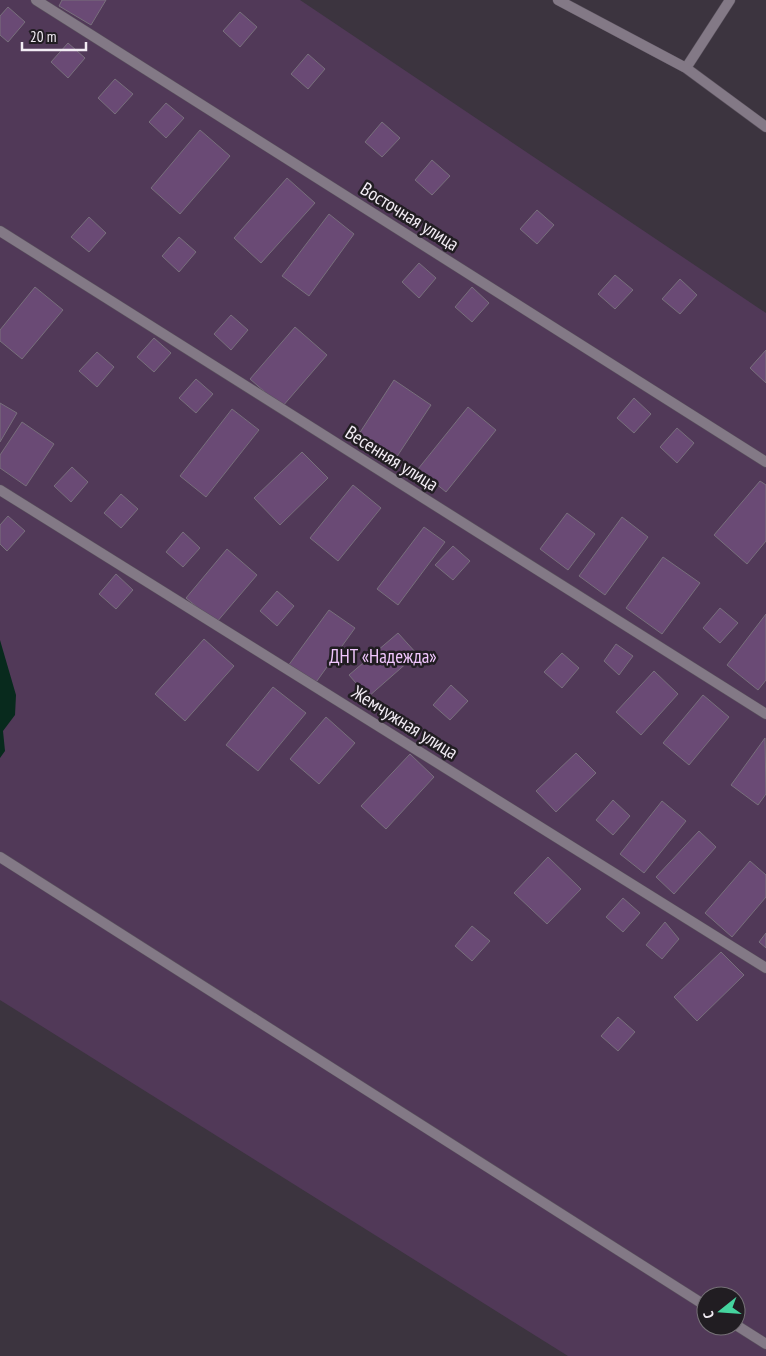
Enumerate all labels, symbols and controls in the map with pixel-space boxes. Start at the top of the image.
scale bar [22,20,86,52]
text: 20 m [30,27,56,46]
street label: Восточная улица [356,176,464,256]
street label: Весенняя улица [341,420,443,496]
park label: ДНТ «Надежда» [329,644,437,668]
street label: Жемчужная улица [347,679,463,764]
north arrow [696,1286,746,1336]
text: С [699,1309,718,1320]

